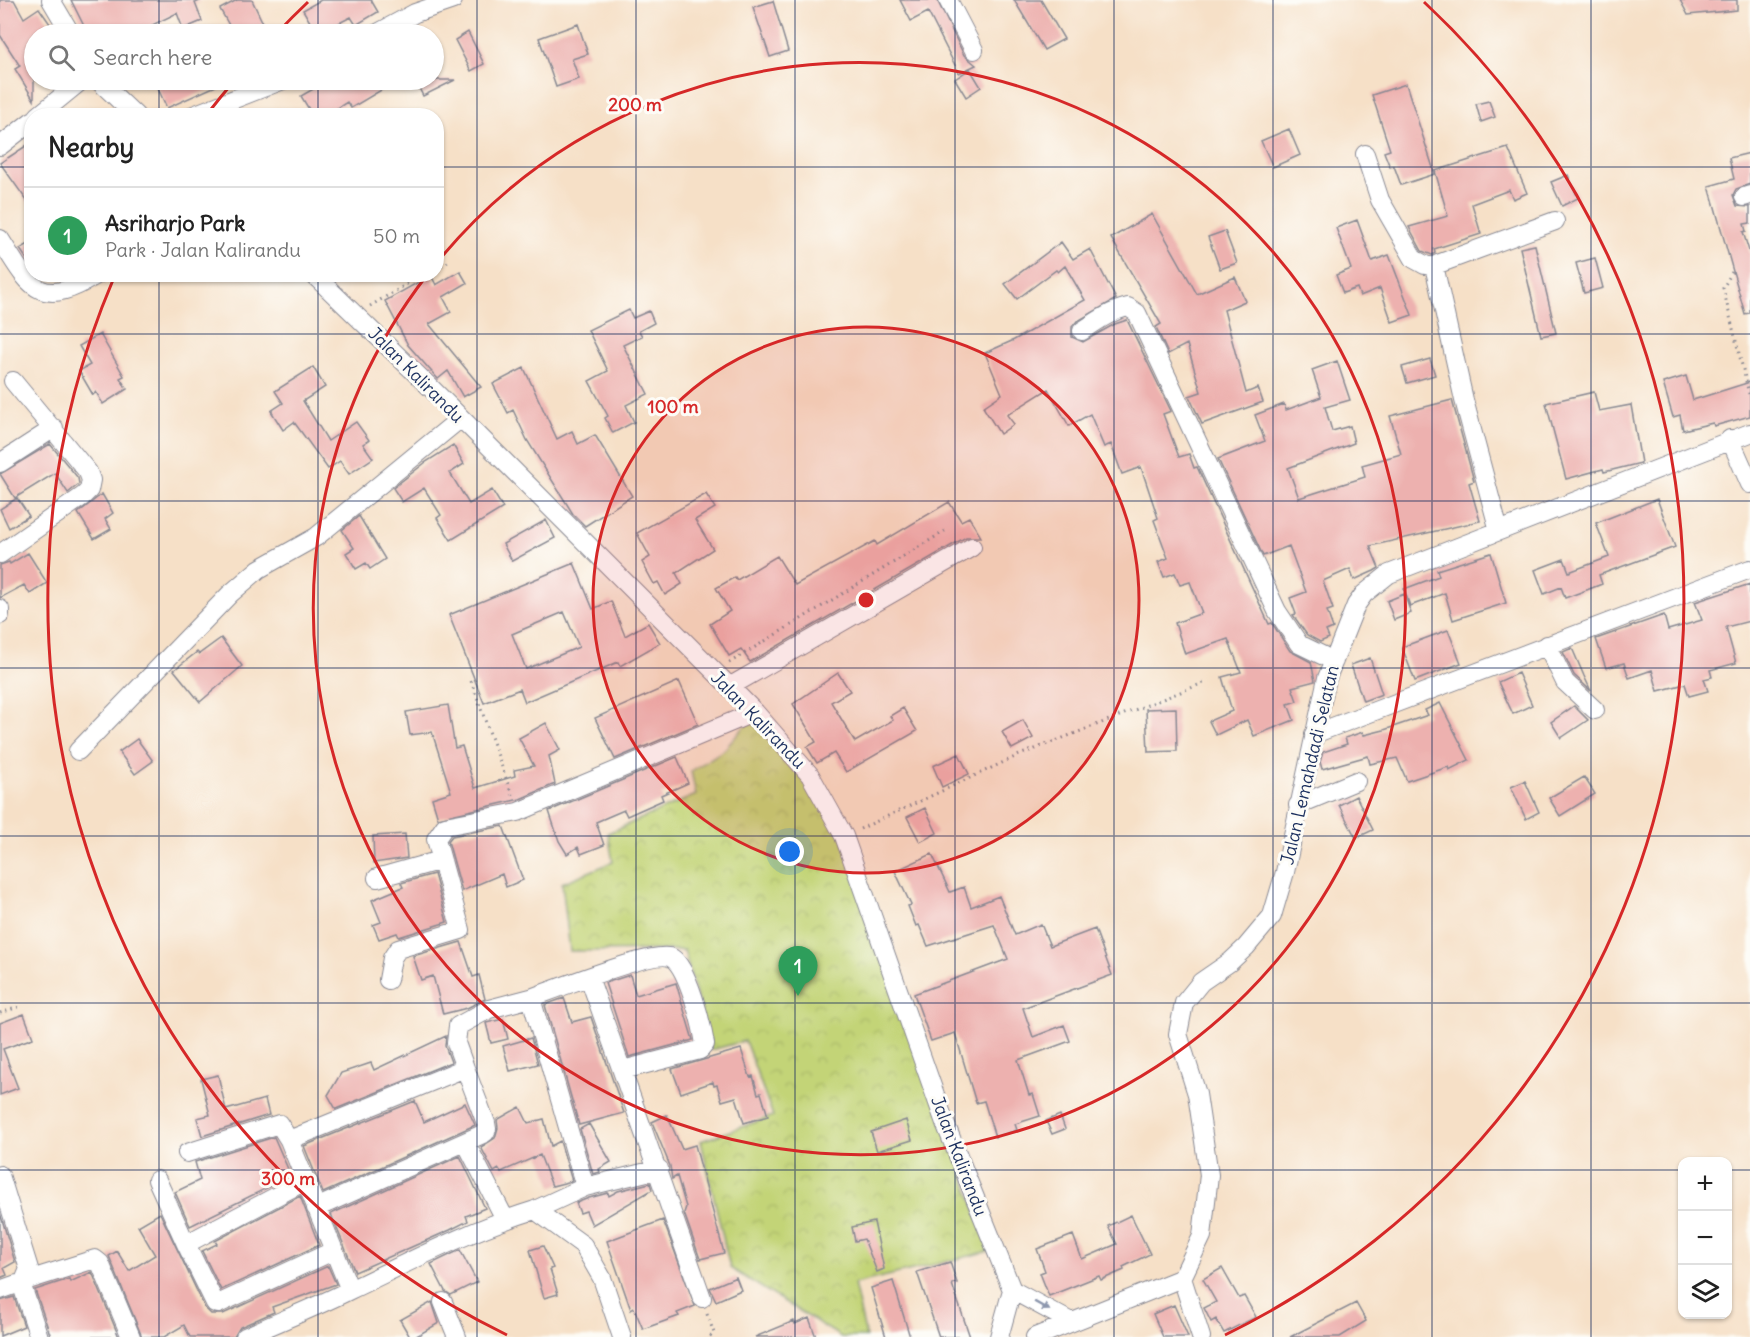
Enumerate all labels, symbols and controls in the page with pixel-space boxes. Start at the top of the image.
search box [24,24,444,90]
icon: search [45,41,78,74]
text: Search here [93,43,212,71]
text: 200 m [608,93,662,116]
text: Nearby [48,131,134,164]
text: Asriharjo Park [105,209,245,237]
text: 1 [64,223,71,248]
text: 50 m [373,223,420,248]
text: Park · Jalan Kalirandu [105,237,301,262]
street label: Jalan Kalirandu [363,322,469,428]
text: 100 m [648,395,699,418]
centre of rings [856,590,876,610]
street label: Jalan Lemahdadi Selatan [1275,663,1344,867]
street label: Jalan Kalirandu [706,666,811,773]
your location [775,837,804,866]
pin: 1 [778,946,818,996]
street label: Jalan Kalirandu [926,1093,993,1219]
map controls [1678,1157,1732,1319]
button: + [1678,1157,1732,1211]
text: 300 m [261,1167,315,1190]
button: − [1678,1211,1732,1265]
button: layers [1678,1265,1732,1319]
one-way arrow [1034,1301,1051,1311]

